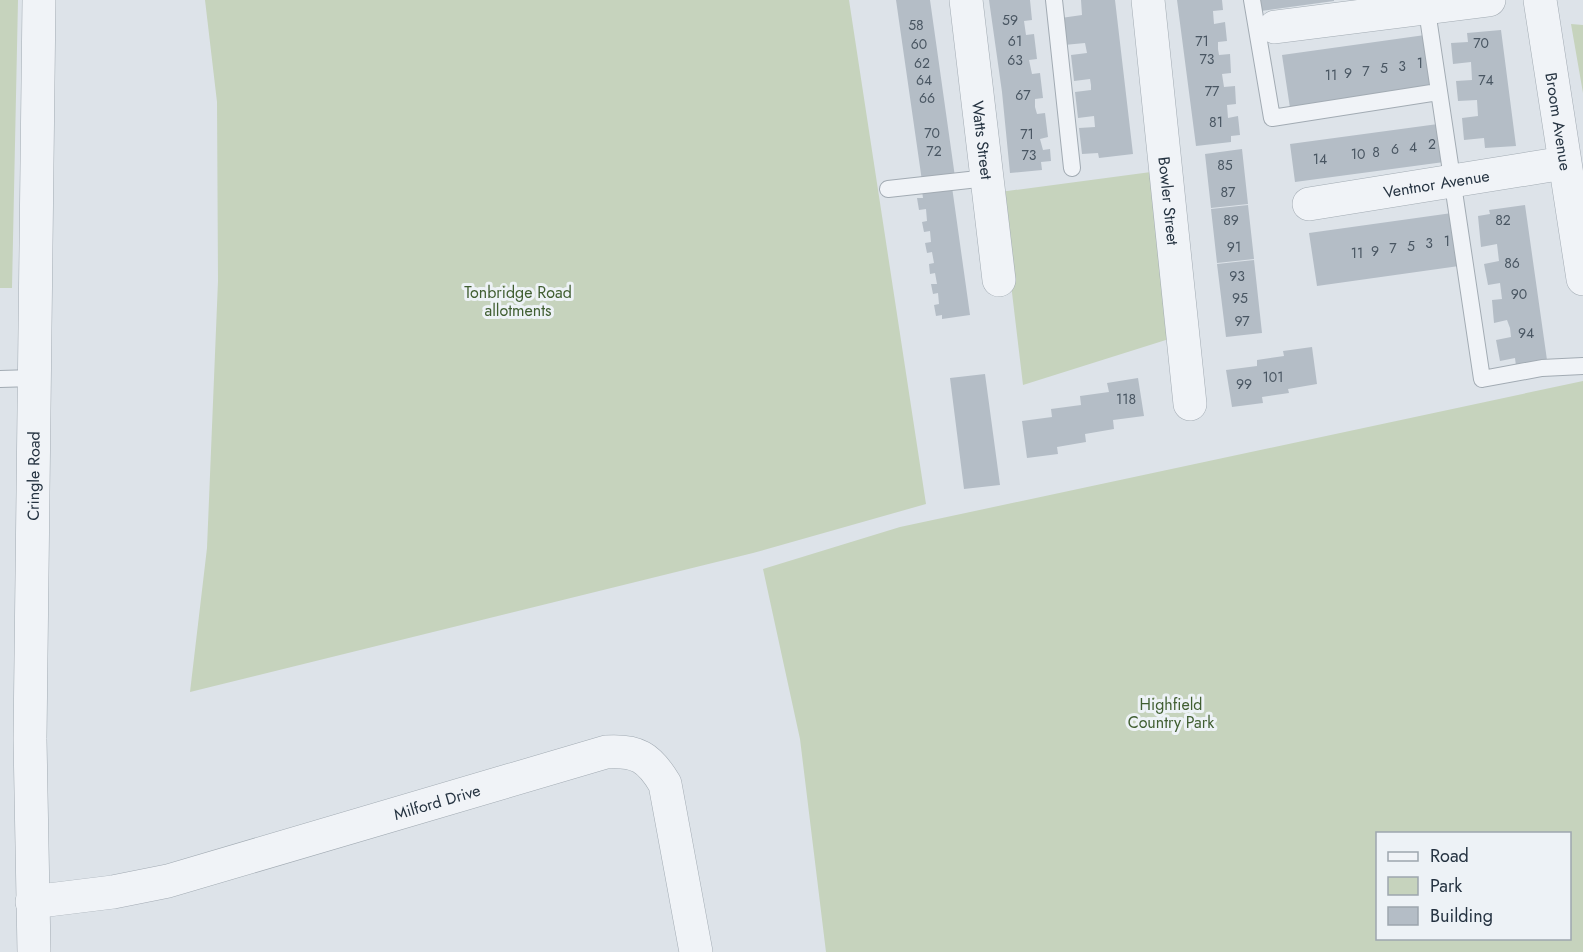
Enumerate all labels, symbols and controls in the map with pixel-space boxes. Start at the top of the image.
house number: 59 [1002,10,1018,30]
house number: 58 [908,15,924,35]
house number: 61 [1008,31,1022,51]
house number: 71 [1195,31,1209,51]
house number: 70 [1473,33,1489,53]
house number: 60 [911,34,927,54]
house number: 73 [1200,49,1215,69]
house number: 63 [1007,50,1023,70]
house number: 62 [914,53,930,73]
house number: 1 [1417,53,1423,73]
house number: 3 [1398,56,1406,76]
house number: 5 [1380,58,1388,78]
house number: 7 [1362,61,1370,81]
house number: 9 [1344,63,1352,83]
house number: 11 [1325,65,1337,85]
house number: 64 [916,70,932,90]
house number: 74 [1478,70,1494,90]
street label: Broom Avenue [1539,71,1577,172]
house number: 77 [1205,81,1220,101]
house number: 67 [1015,85,1031,105]
house number: 66 [919,88,935,108]
street label: Watts Street [966,99,998,181]
house number: 81 [1209,112,1223,132]
house number: 70 [924,123,940,143]
house number: 71 [1020,124,1034,144]
house number: 2 [1428,134,1436,154]
house number: 4 [1409,137,1417,157]
house number: 6 [1391,139,1399,159]
house number: 72 [926,141,942,161]
house number: 8 [1372,142,1380,162]
house number: 10 [1351,144,1365,164]
house number: 73 [1022,145,1037,165]
house number: 14 [1313,149,1327,169]
house number: 85 [1217,155,1233,175]
street label: Bowler Street [1152,156,1184,246]
street label: Ventnor Avenue [1382,164,1491,204]
house number: 87 [1221,182,1236,202]
house number: 89 [1223,210,1239,230]
house number: 82 [1495,210,1511,230]
house number: 1 [1444,231,1450,251]
house number: 3 [1425,233,1433,253]
house number: 5 [1407,236,1415,256]
house number: 91 [1227,237,1241,257]
house number: 7 [1389,238,1397,258]
house number: 9 [1371,241,1379,261]
house number: 11 [1351,243,1363,263]
house number: 86 [1504,253,1520,273]
house number: 93 [1229,266,1245,286]
park label: Tonbridge Road allotments [464,281,572,322]
house number: 90 [1511,284,1527,304]
house number: 95 [1232,288,1248,308]
house number: 97 [1235,311,1250,331]
house number: 94 [1518,323,1534,343]
house number: 101 [1263,367,1284,387]
house number: 99 [1236,374,1252,394]
house number: 118 [1116,389,1136,409]
street label: Cringle Road [22,431,46,521]
park label: Highfield Country Park [1128,693,1215,734]
street label: Milford Drive [391,779,483,826]
legend [1376,832,1571,940]
text: Road [1430,843,1469,869]
text: Park [1430,873,1462,899]
text: Building [1430,903,1493,929]

